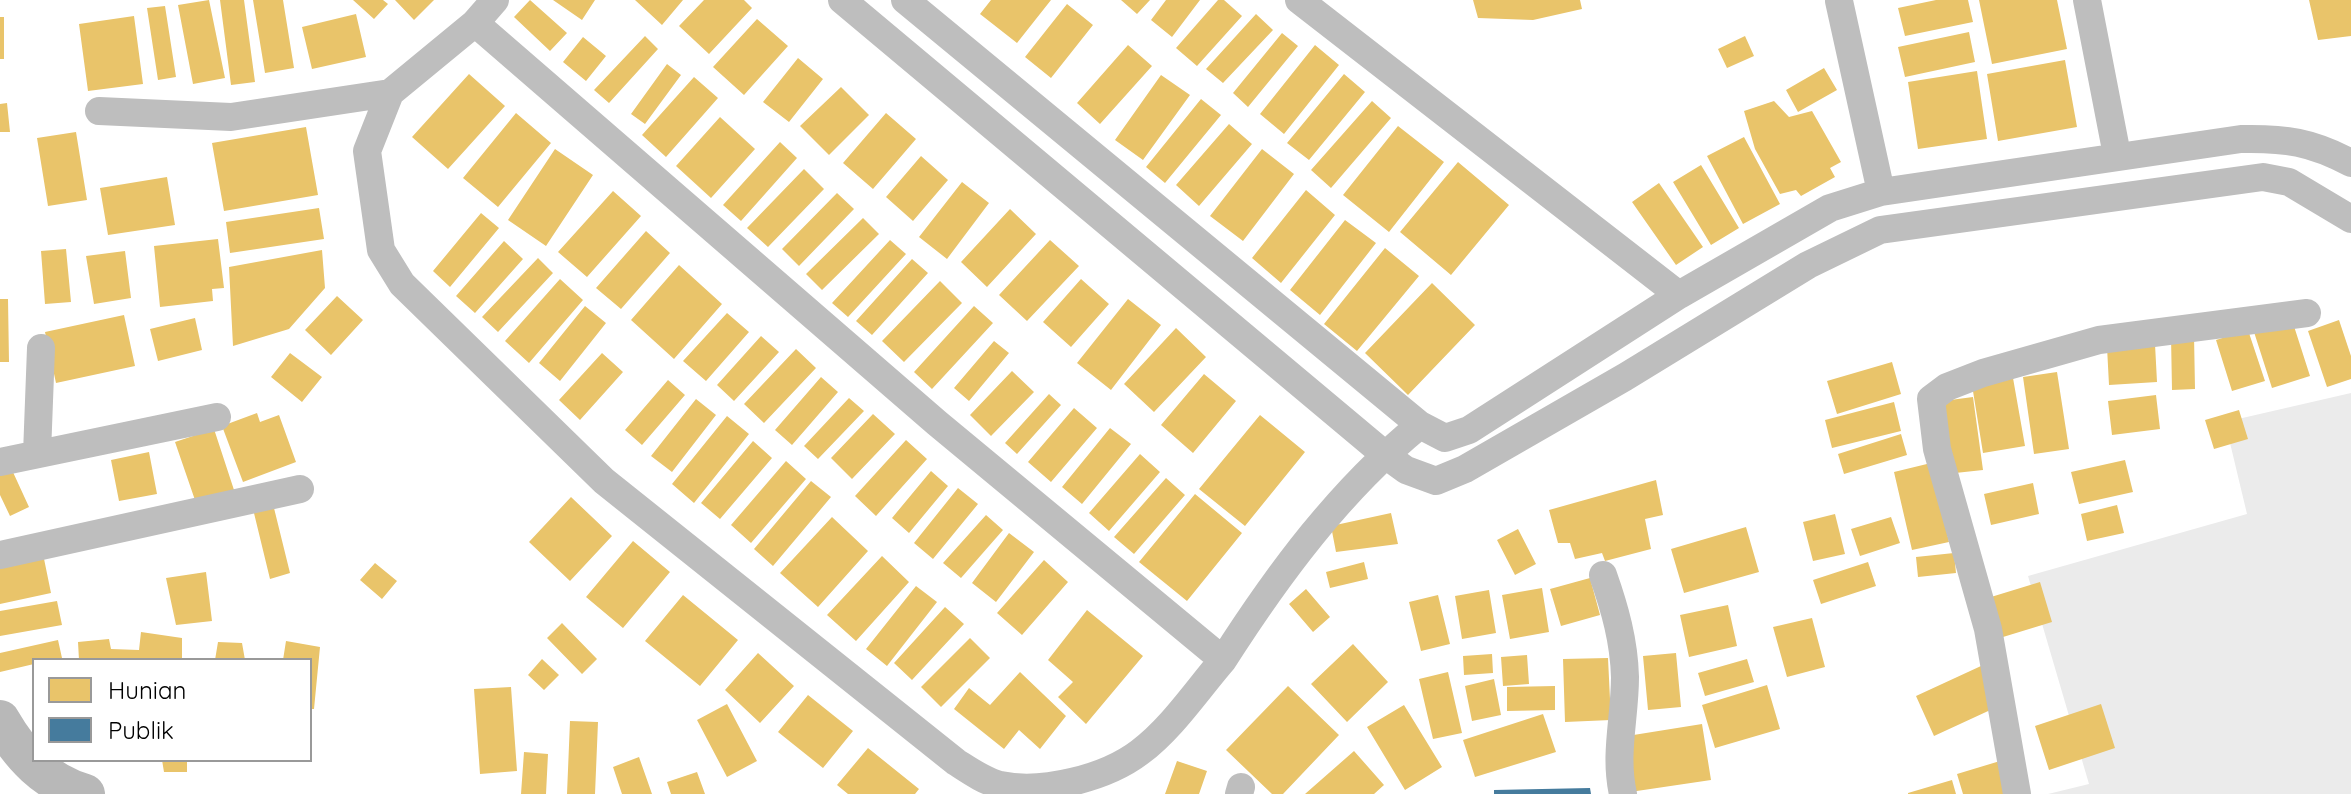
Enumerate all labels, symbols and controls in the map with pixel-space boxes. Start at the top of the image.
legend [32,658,312,762]
text: Hunian [108,675,186,705]
text: Publik [108,715,174,745]

